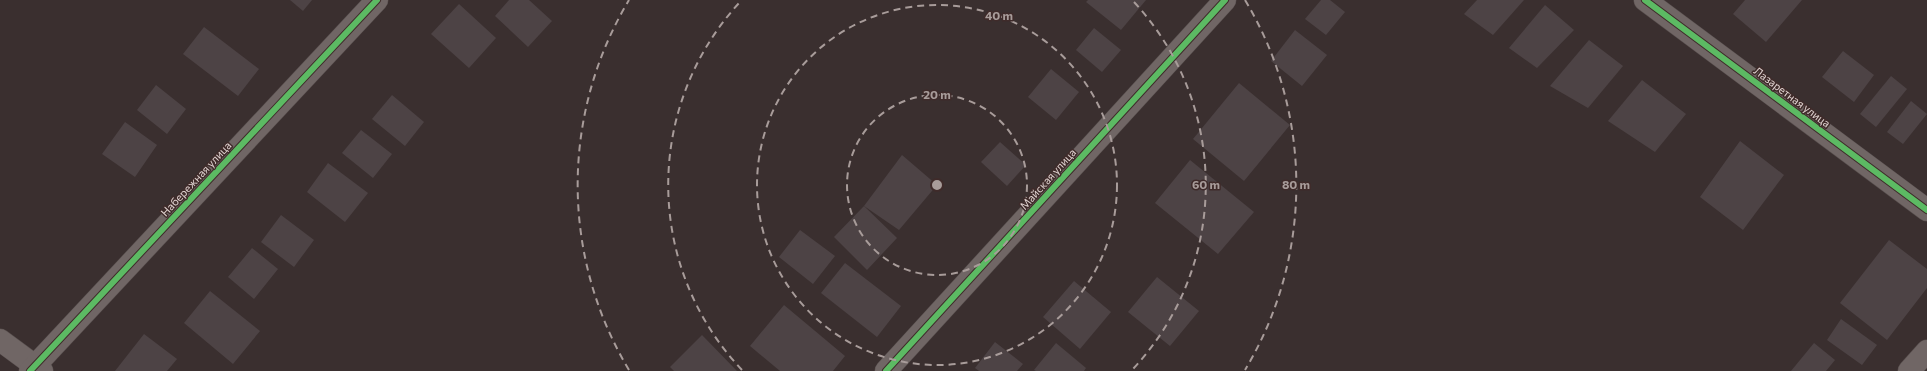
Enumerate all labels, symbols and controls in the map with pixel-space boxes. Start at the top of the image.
text: 40 m [985,8,1013,22]
street label: Лазаретная улица [1752,64,1833,130]
text: 20 m [923,87,951,101]
street label: Набережная улица [158,139,234,219]
street label: Майская улица [1017,146,1078,212]
text: 60 m [1192,177,1220,191]
text: 80 m [1282,177,1310,191]
centre of rings [930,178,944,192]

